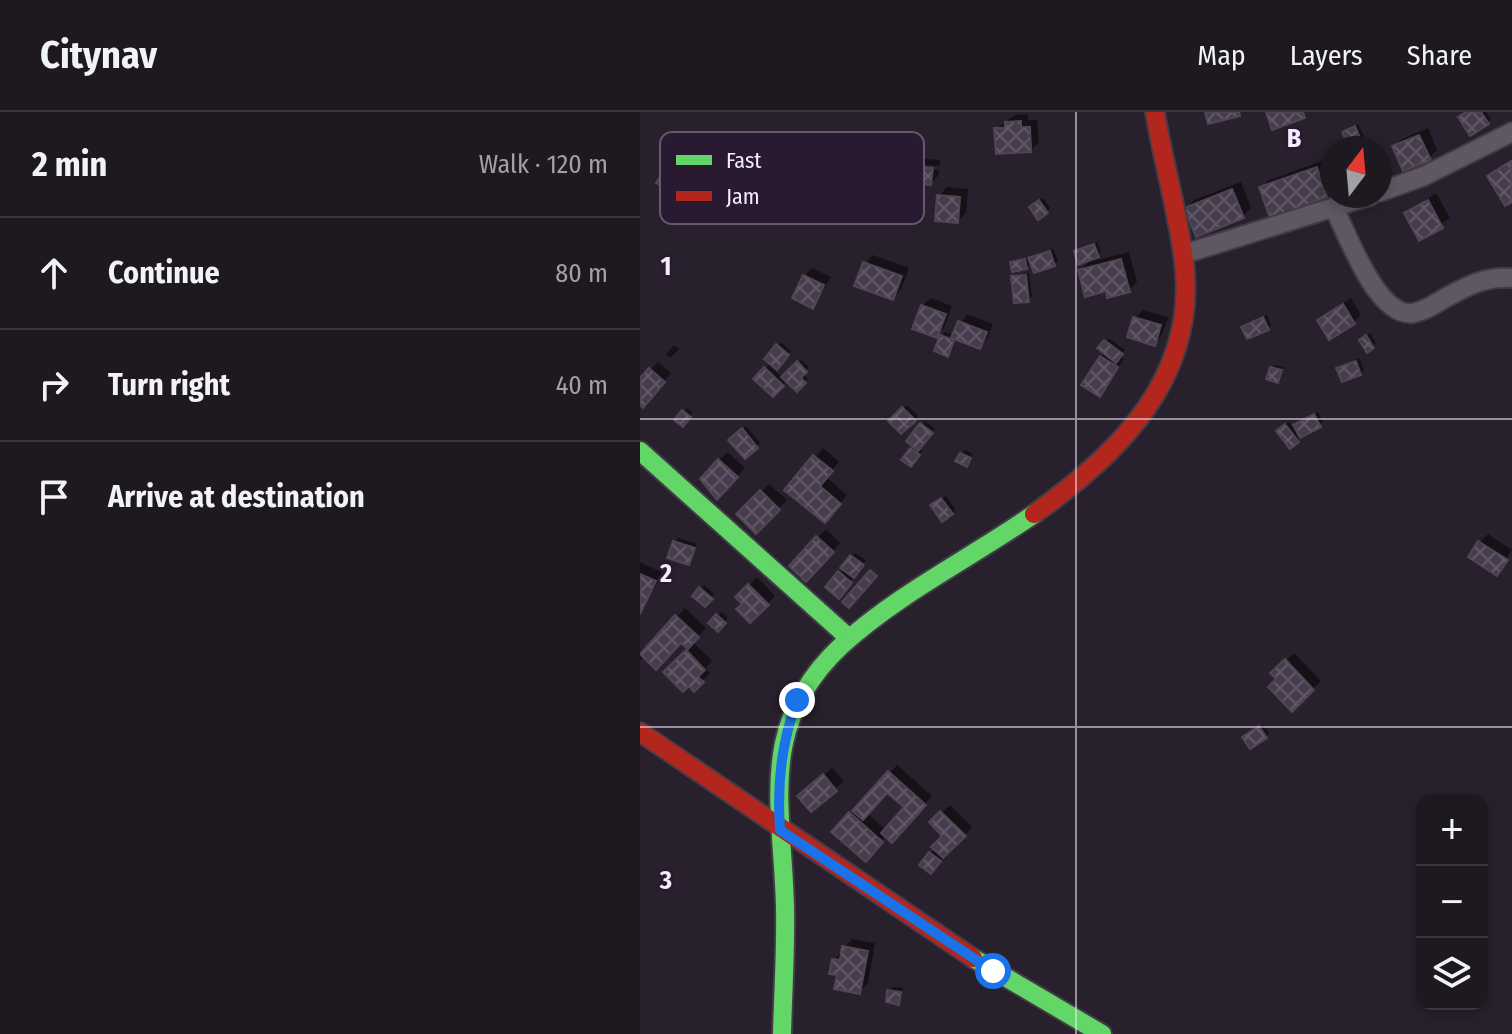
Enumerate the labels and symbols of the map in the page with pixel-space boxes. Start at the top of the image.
text: B [1287,123,1302,154]
legend [660,132,924,224]
north arrow [1320,136,1392,208]
text: Fast [726,147,762,174]
text: Jam [726,183,760,210]
text: 1 [661,251,672,282]
text: 2 [659,558,672,589]
route end [779,682,815,718]
text: 3 [659,865,672,896]
route start [975,953,1011,989]

